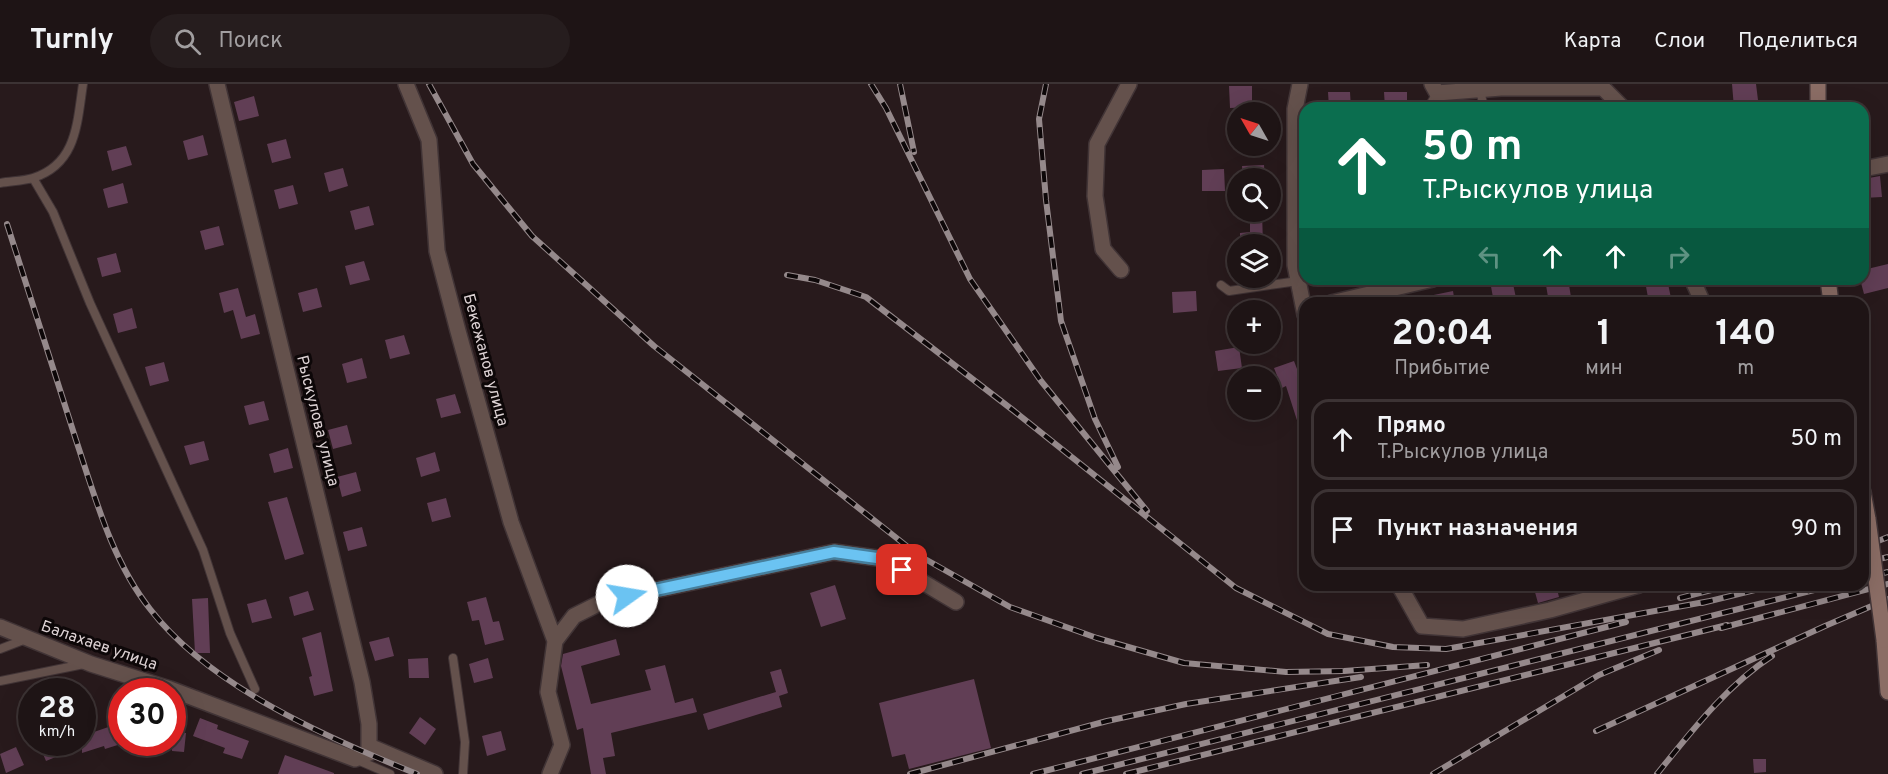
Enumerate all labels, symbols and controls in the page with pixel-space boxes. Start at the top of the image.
search box [150,14,570,68]
text: Turnly [30,23,114,59]
icon: search [171,25,204,58]
text: Поиск [219,28,283,55]
text: Карта [1564,28,1621,55]
text: Слои [1654,28,1705,55]
text: Поделиться [1738,28,1858,55]
north arrow [1227,102,1281,156]
map controls [1227,102,1281,420]
text: 50 m [1422,122,1523,175]
icon: ahead [1323,126,1401,204]
button: search [1227,168,1281,222]
text: Т.Рыскулов улица [1422,174,1653,208]
button: layers [1227,234,1281,288]
icon: left [1473,240,1506,273]
icon: ahead [1536,240,1569,273]
icon: ahead [1599,240,1632,273]
icon: right [1662,240,1695,273]
street label: Бекежанов улица [458,292,512,428]
button: + [1227,300,1281,354]
text: 20:04 [1392,312,1493,358]
text: 1 [1597,312,1611,358]
text: 140 [1715,312,1776,358]
street label: Рыскулова улица [291,353,343,489]
text: Прибытие [1394,356,1490,382]
text: мин [1585,356,1623,382]
text: m [1737,356,1754,382]
button: − [1227,366,1281,420]
text: Прямо [1377,413,1446,440]
icon: ahead [1326,423,1359,456]
text: 50 m [1790,426,1842,453]
text: Т.Рыскулов улица [1377,440,1548,466]
icon: arrive [1326,513,1359,546]
text: Пункт назначения [1377,516,1578,543]
text: 90 m [1791,516,1842,543]
pin [876,544,927,595]
icon: arrive [885,553,918,586]
position arrow [595,564,659,628]
street label: Балахаев улица [38,617,160,675]
speed limit sign: 30 [108,678,186,756]
text: 28 [38,691,76,728]
text: km/h [39,723,75,742]

